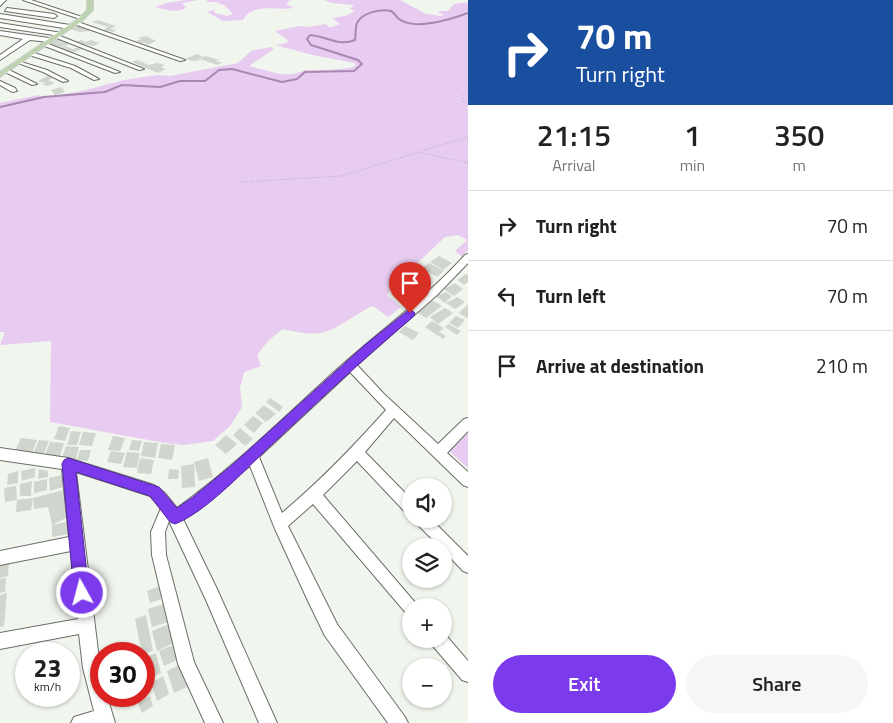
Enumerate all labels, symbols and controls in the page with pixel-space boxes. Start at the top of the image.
text: 70 m [576,9,652,63]
icon: right [493,20,558,85]
text: Turn right [576,57,665,91]
text: 21:15 [537,112,611,158]
text: 1 [684,112,701,158]
text: 350 [774,112,824,158]
text: Arrival [552,153,596,177]
text: min [680,153,705,177]
text: m [792,153,806,177]
text: Turn right [536,211,617,240]
text: 70 m [827,211,868,240]
icon: right [493,212,521,240]
pin [389,262,431,313]
icon: arrive [396,269,424,297]
text: Turn left [536,281,606,310]
text: 70 m [827,281,868,310]
icon: left [493,282,521,310]
text: Arrive at destination [536,351,704,380]
text: 210 m [816,351,868,380]
icon: arrive [493,352,521,380]
map controls [402,478,452,708]
button: sound [402,478,452,528]
button: layers [402,538,452,588]
position arrow [55,566,107,618]
button: + [402,598,452,648]
speed limit sign: 30 [90,642,155,707]
text: 23 [33,649,62,687]
button: Exit [493,655,676,713]
button: Share [686,655,868,713]
button: − [402,658,452,708]
text: km/h [34,677,61,696]

